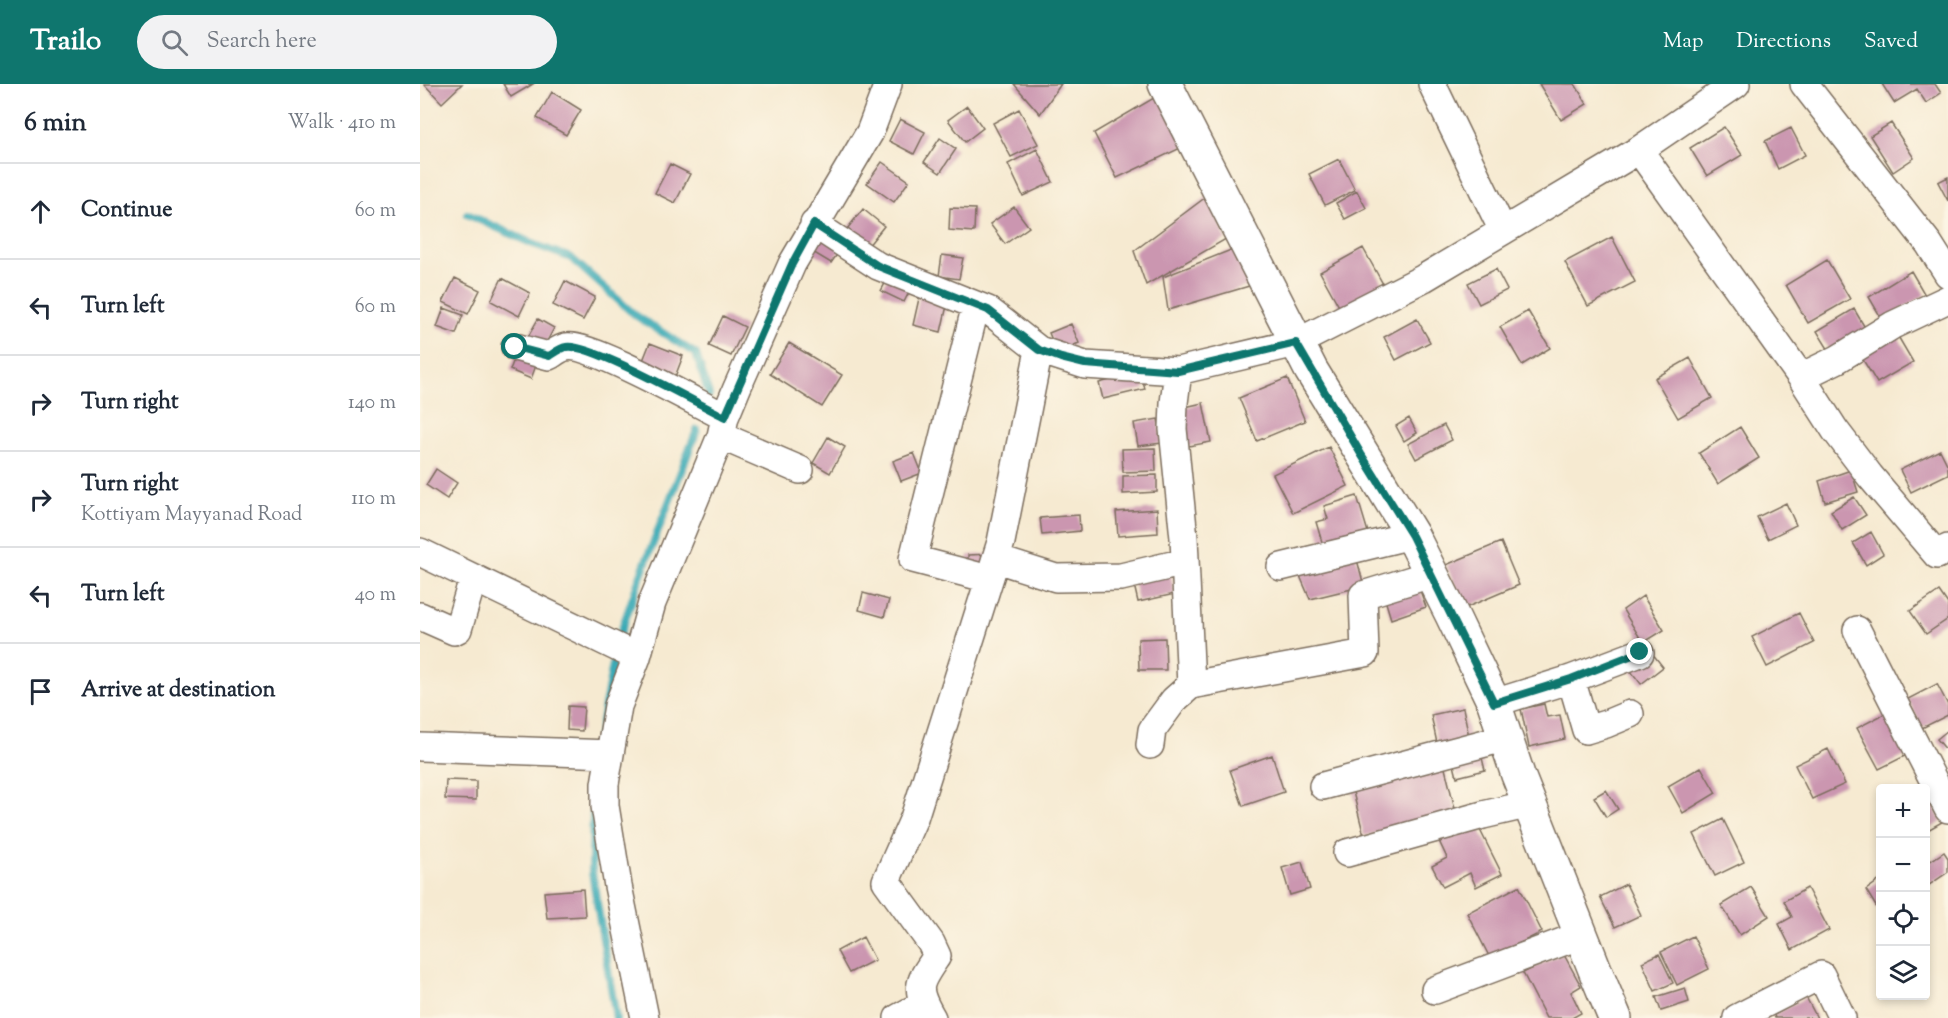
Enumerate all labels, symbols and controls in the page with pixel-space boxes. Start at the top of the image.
search box [137,15,557,69]
text: Trailo [30,22,101,62]
icon: search [158,26,191,59]
text: Search here [206,26,317,58]
text: Map [1663,27,1703,57]
text: Directions [1736,27,1831,57]
text: Saved [1864,27,1918,57]
text: 6 min [24,105,87,142]
text: Walk · 410 m [287,109,396,138]
icon: ahead [24,195,57,228]
text: Continue [81,195,172,227]
text: 60 m [355,197,396,226]
icon: left [24,291,57,324]
text: Turn left [81,291,164,323]
text: 60 m [355,293,396,322]
route start [501,333,527,359]
icon: right [24,387,57,420]
text: Turn right [81,387,178,419]
text: 140 m [348,389,396,418]
text: Turn right [81,469,178,501]
icon: right [24,483,57,516]
text: 110 m [351,485,396,514]
text: Kottiyam Mayyanad Road [81,501,302,530]
icon: left [24,579,57,612]
text: Turn left [81,579,164,611]
text: 40 m [355,581,396,610]
route end [1626,638,1652,664]
icon: arrive [24,675,57,708]
text: Arrive at destination [81,675,276,707]
map controls [1876,784,1930,1000]
button: + [1876,784,1930,838]
button: − [1876,838,1930,892]
button: locate [1876,892,1930,946]
button: layers [1876,946,1930,1000]

